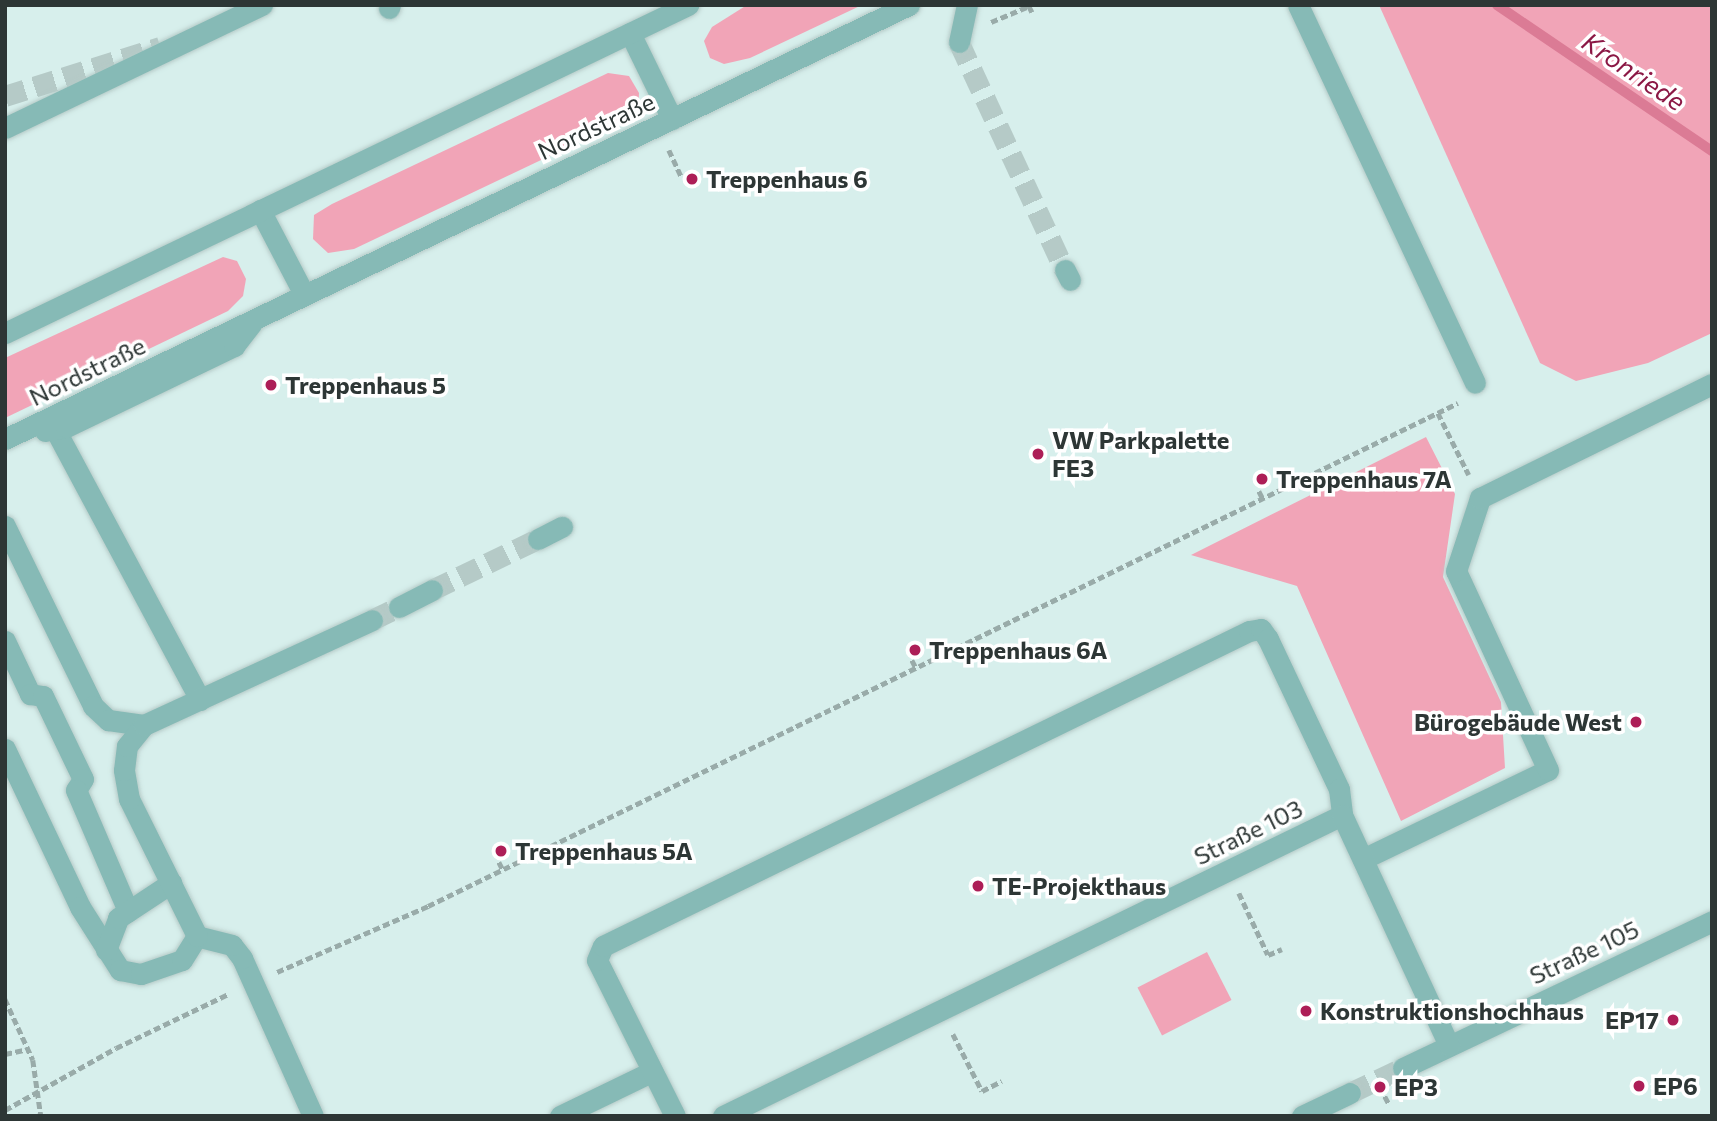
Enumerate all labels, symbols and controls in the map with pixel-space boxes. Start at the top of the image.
water label: Kronriede [1577,25,1691,117]
street label: Nordstraße [533,86,659,166]
place label: Treppenhaus 6 [706,165,868,193]
marker: Treppenhaus 6 [684,171,700,187]
street label: Nordstraße [24,331,150,411]
place label: Treppenhaus 5 [285,371,446,399]
marker: Treppenhaus 5 [263,377,279,393]
place label: VW Parkpalette FE3 [1052,426,1229,482]
marker: VW Parkpalette FE3 [1030,446,1046,462]
place label: Treppenhaus 7A [1276,465,1452,493]
marker: Treppenhaus 7A [1254,471,1270,487]
place label: Treppenhaus 6A [929,636,1108,664]
marker: Treppenhaus 6A [907,642,923,658]
place label: Bürogebäude West [1414,708,1622,736]
marker: Bürogebäude West [1628,714,1644,730]
street label: Straße 103 [1189,793,1307,871]
place label: Treppenhaus 5A [515,837,693,865]
marker: Treppenhaus 5A [493,843,509,859]
place label: TE-Projekthaus [992,872,1166,900]
marker: TE-Projekthaus [970,878,986,894]
street label: Straße 105 [1525,914,1643,990]
place label: Konstruktionshochhaus [1320,997,1584,1025]
marker: Konstruktionshochhaus [1298,1003,1314,1019]
place label: EP17 [1605,1006,1659,1034]
marker: EP17 [1665,1012,1681,1028]
place label: EP6 [1653,1072,1698,1100]
place label: EP3 [1394,1073,1438,1101]
marker: EP6 [1631,1078,1647,1094]
marker: EP3 [1372,1079,1388,1095]

